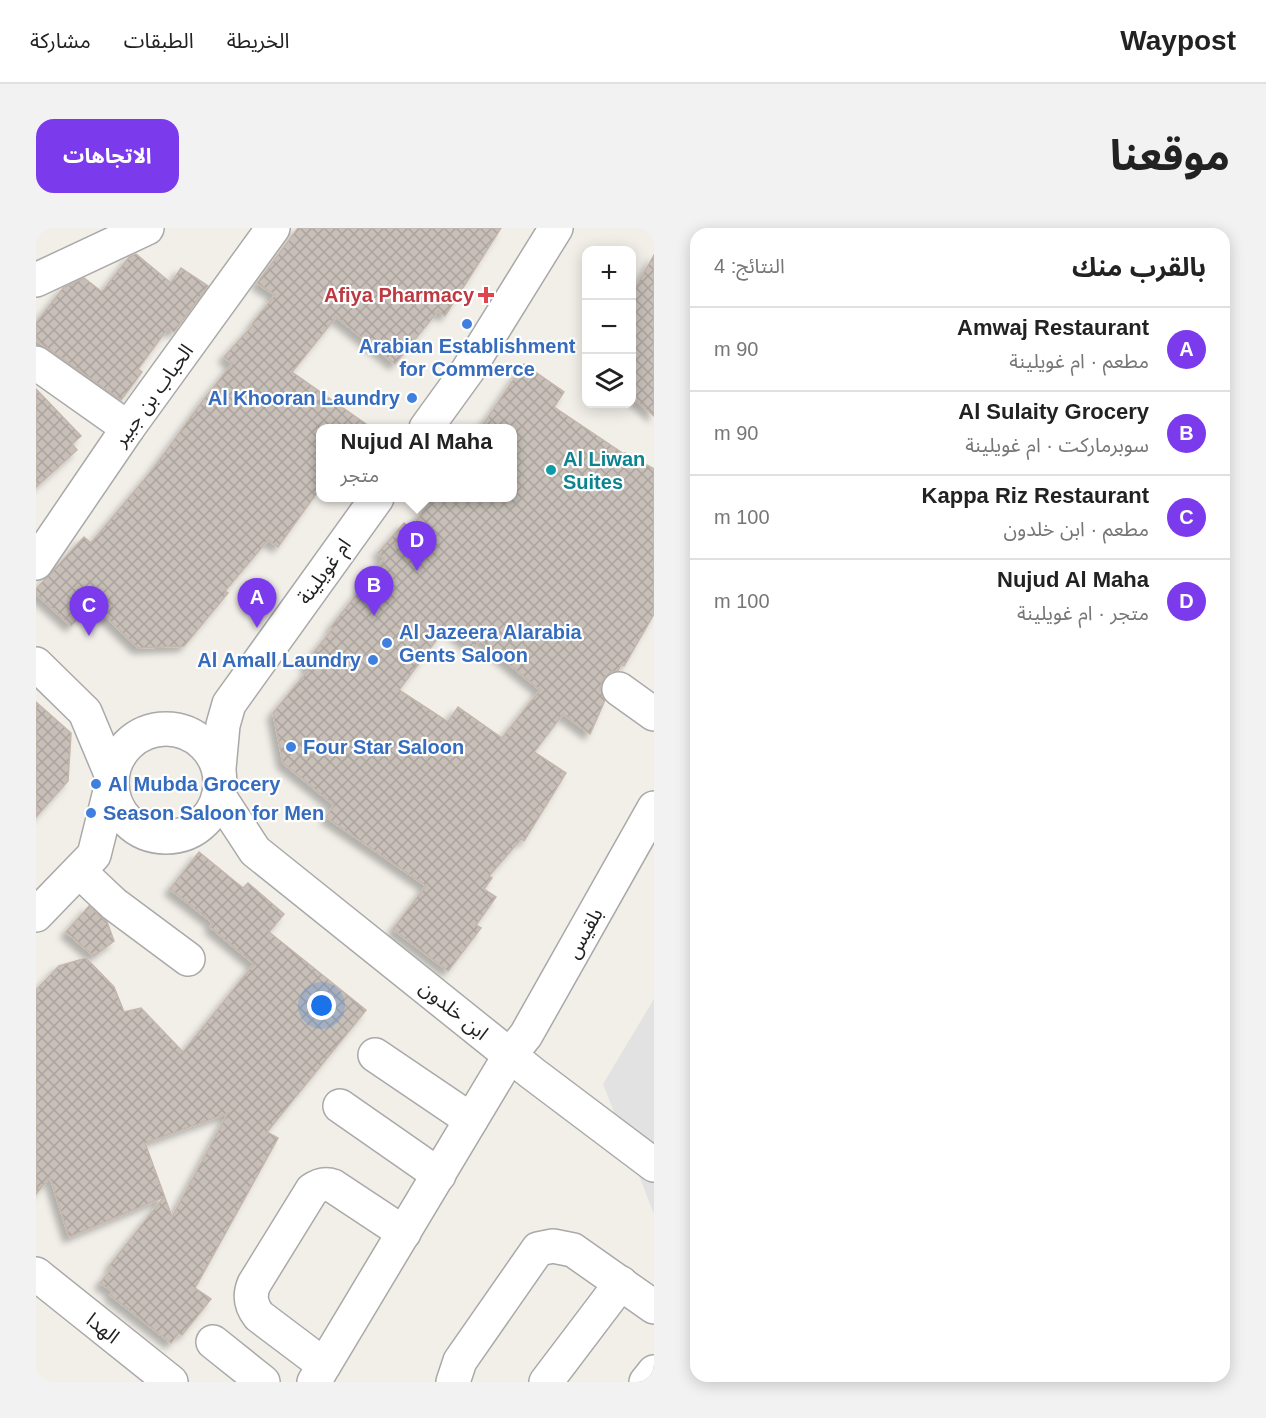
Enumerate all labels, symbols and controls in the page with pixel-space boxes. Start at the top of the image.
text: Waypost [1120,25,1236,56]
text: مشاركة [30,29,91,52]
text: الطبقات [124,29,194,52]
text: الخريطة [227,29,290,52]
button: الاتجاهات [36,119,179,193]
text: موقعنا [1110,132,1230,179]
map controls [582,246,636,408]
button: + [582,246,636,300]
text: بالقرب منك [1072,252,1206,282]
text: النتائج: 4 [714,255,785,277]
place label: Afiya Pharmacy [324,284,475,306]
marker: Afiya Pharmacy [479,288,493,302]
button: − [582,300,636,354]
text: Amwaj Restaurant [957,315,1149,340]
marker: Arabian Establishment for Commerce [460,317,474,331]
place label: Arabian Establishment for Commerce [359,335,576,380]
text: 90 m [714,338,758,360]
text: A [1179,338,1194,360]
street label: الحباب بن جبير [108,340,198,452]
text: مطعم · ام غويلينة [1009,350,1149,372]
button: layers [582,354,636,408]
place label: Al Khooran Laundry [208,387,401,409]
marker: Al Khooran Laundry [405,391,419,405]
text: Al Sulaity Grocery [958,399,1149,424]
text: 90 m [714,422,758,444]
text: B [1179,422,1194,444]
popup [316,424,517,502]
text: Nujud Al Maha [341,429,492,454]
text: سوبرماركت · ام غويلينة [965,434,1149,456]
place label: Al Liwan Suites [563,448,645,493]
marker: Al Liwan Suites [544,463,558,477]
text: متجر [341,464,379,486]
text: Kappa Riz Restaurant [922,483,1149,508]
text: 100 m [714,506,770,528]
text: C [1179,506,1194,528]
text: مطعم · ابن خلدون [1004,518,1149,540]
pin: D [398,522,436,571]
street label: ام غويلينة [293,534,358,610]
pin: B [354,566,394,616]
text: Nujud Al Maha [997,567,1149,592]
pin: A [238,578,276,628]
pin: C [70,586,108,636]
text: 100 m [714,590,770,612]
text: D [1179,590,1194,612]
text: متجر · ام غويلينة [1017,602,1149,624]
place label: Al Jazeera Alarabia Gents Saloon [399,621,583,666]
marker: Al Jazeera Alarabia Gents Saloon [380,636,394,650]
place label: Al Amall Laundry [197,649,362,671]
marker: Al Amall Laundry [366,653,380,667]
place label: Four Star Saloon [303,736,464,758]
marker: Four Star Saloon [284,740,298,754]
place label: Al Mubda Grocery [108,773,281,795]
marker: Al Mubda Grocery [89,777,103,791]
place label: Season Saloon for Men [103,802,324,824]
marker: Season Saloon for Men [84,806,98,820]
street label: بلقيس [561,904,608,962]
street label: ابن خلدون [415,976,493,1045]
your location [307,991,336,1020]
street label: الهدا [82,1308,124,1348]

